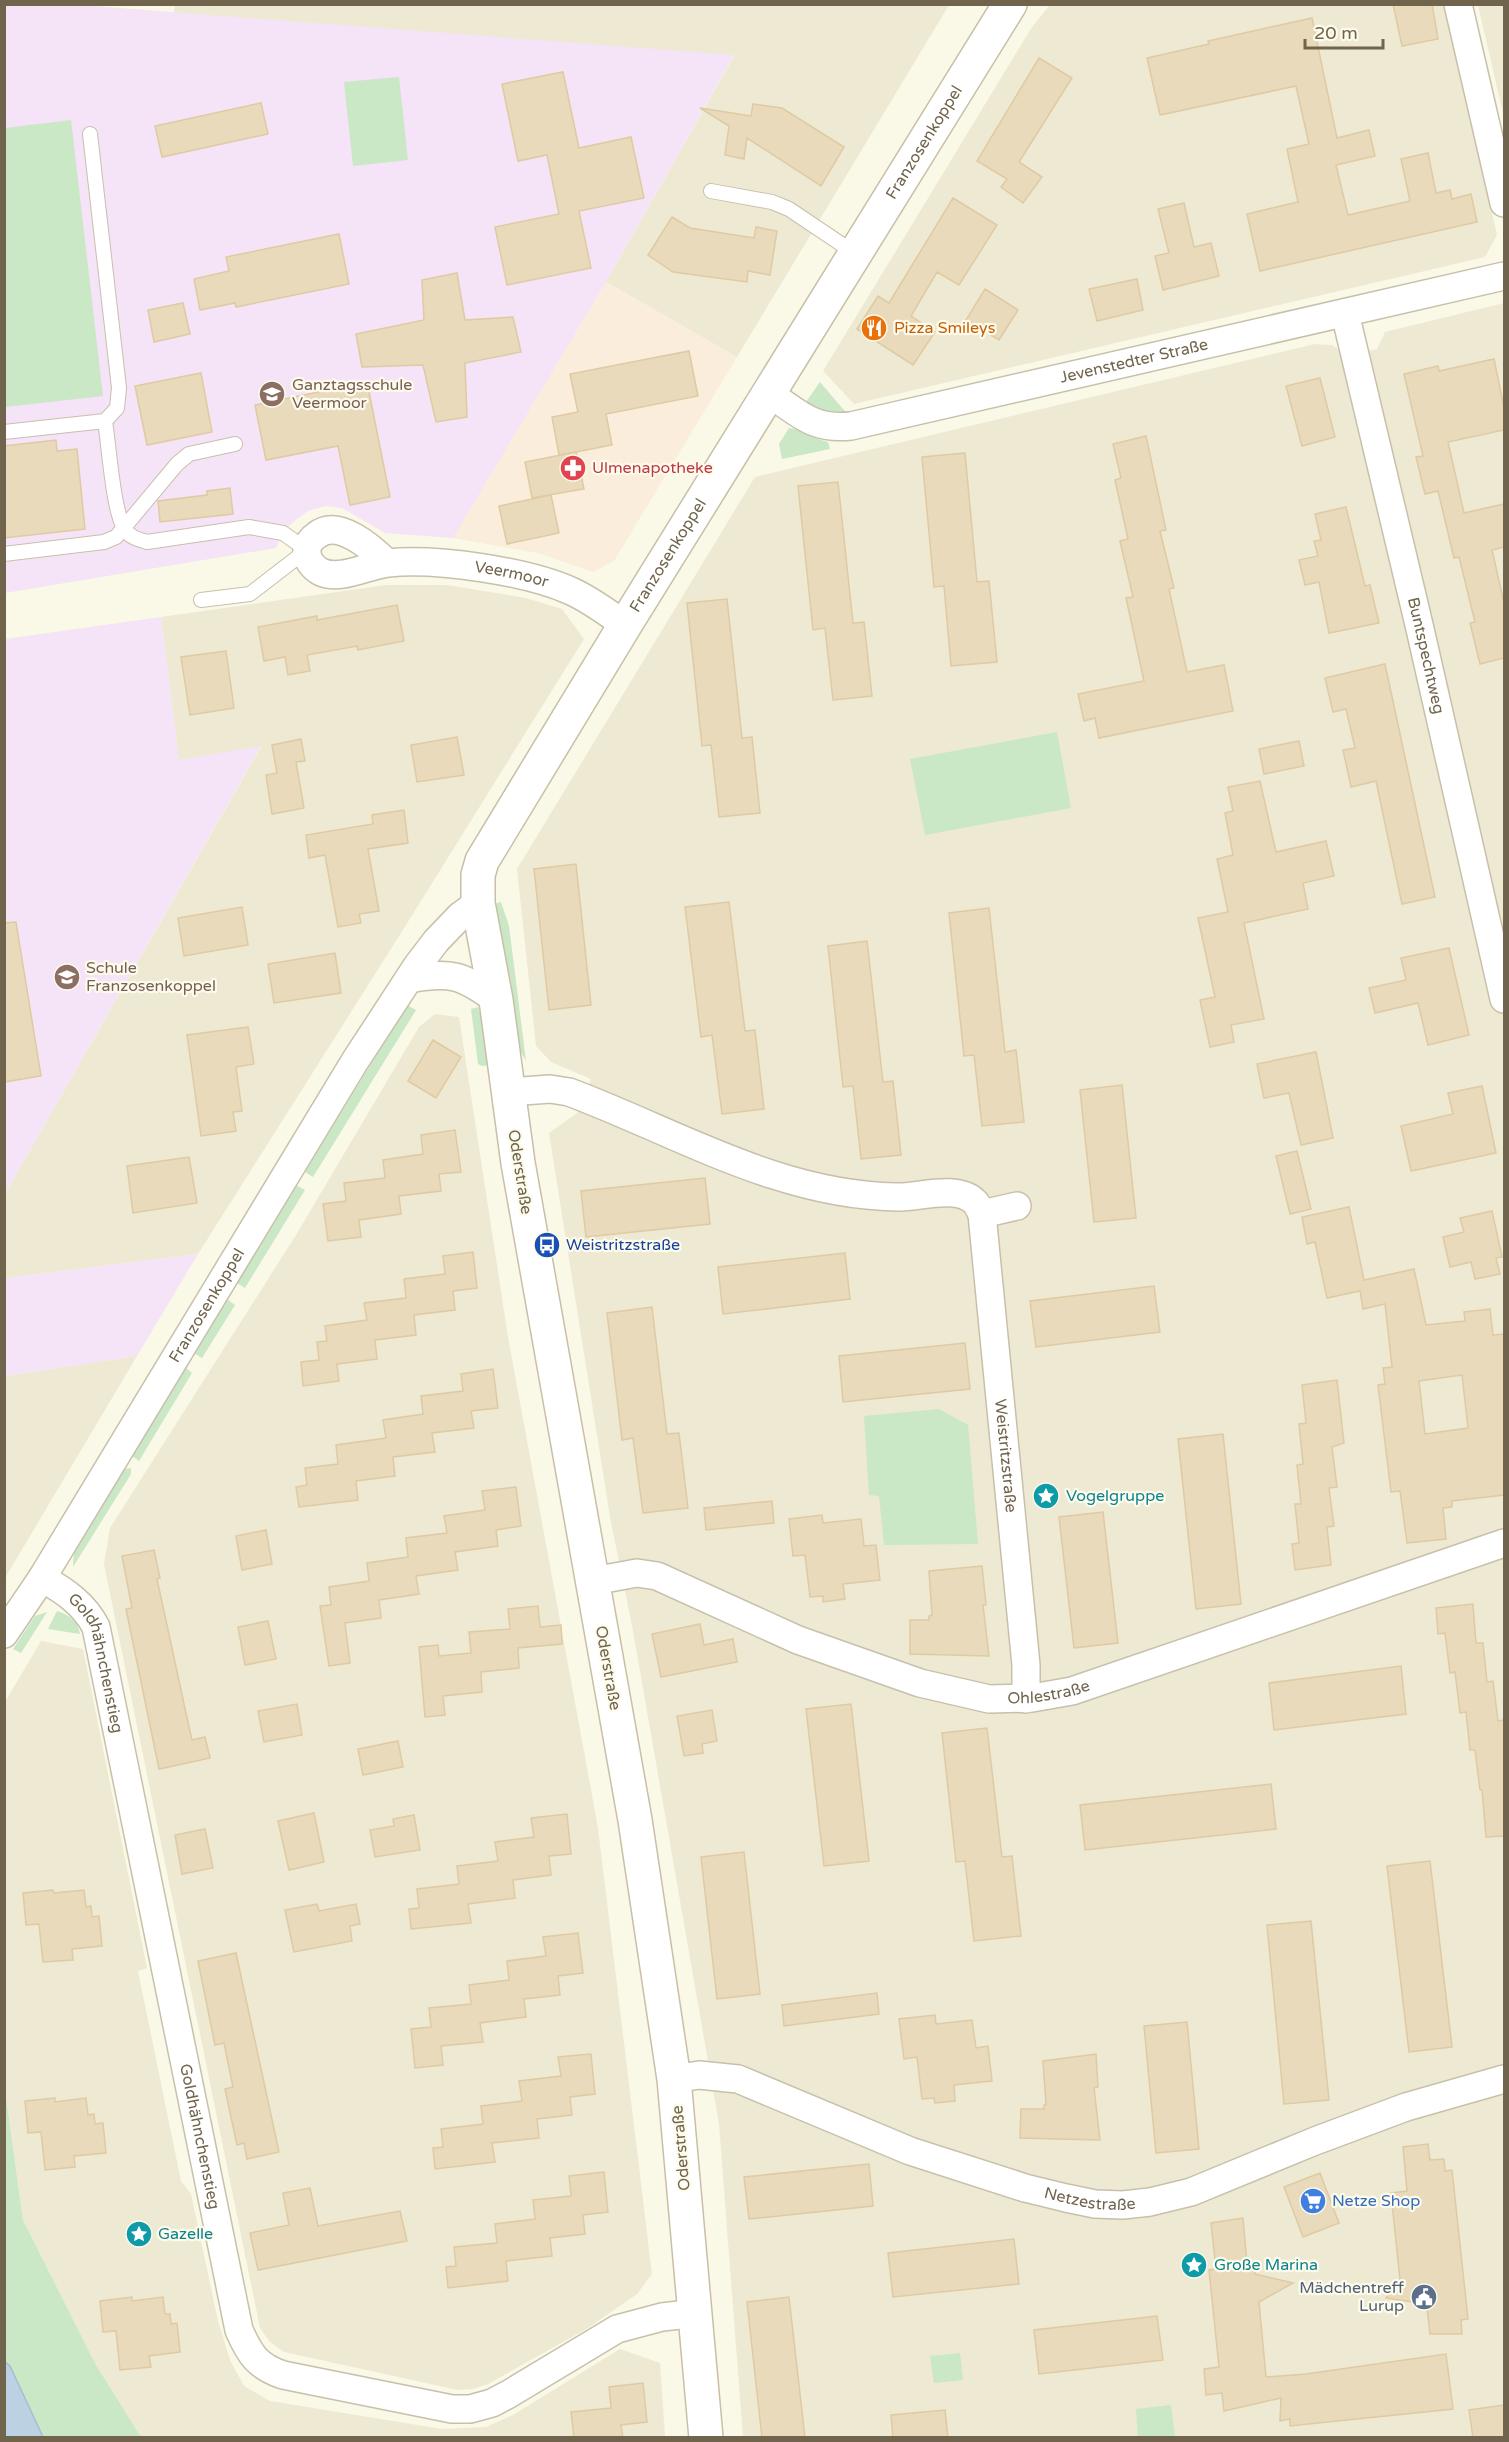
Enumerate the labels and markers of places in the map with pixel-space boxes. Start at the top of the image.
restaurant icon: Pizza Smileys [859,313,889,343]
place label: Pizza Smileys [894,318,995,338]
place label: Ganztagsschule Veermoor [292,375,412,413]
school or university icon: Ganztagsschule Veermoor [257,379,287,409]
pharmacy icon: Ulmenapotheke [558,453,588,483]
place label: Ulmenapotheke [592,458,713,478]
place label: Schule Franzosenkoppel [86,958,216,996]
school or university icon: Schule Franzosenkoppel [52,962,82,992]
bus stop icon: Weistritzstraße [532,1230,562,1260]
place label: Weistritzstraße [566,1235,680,1255]
place icon: Vogelgruppe [1031,1481,1061,1511]
place label: Vogelgruppe [1066,1486,1164,1506]
supermarket icon: Netze Shop [1298,2186,1328,2216]
place label: Netze Shop [1332,2191,1420,2211]
place icon: Gazelle [124,2219,154,2249]
place label: Gazelle [158,2224,213,2244]
place icon: Große Marina [1179,2250,1209,2280]
place label: Große Marina [1214,2255,1318,2275]
place label: Mädchentreff Lurup [1299,2278,1405,2316]
public building icon: Mädchentreff Lurup [1409,2282,1439,2312]

